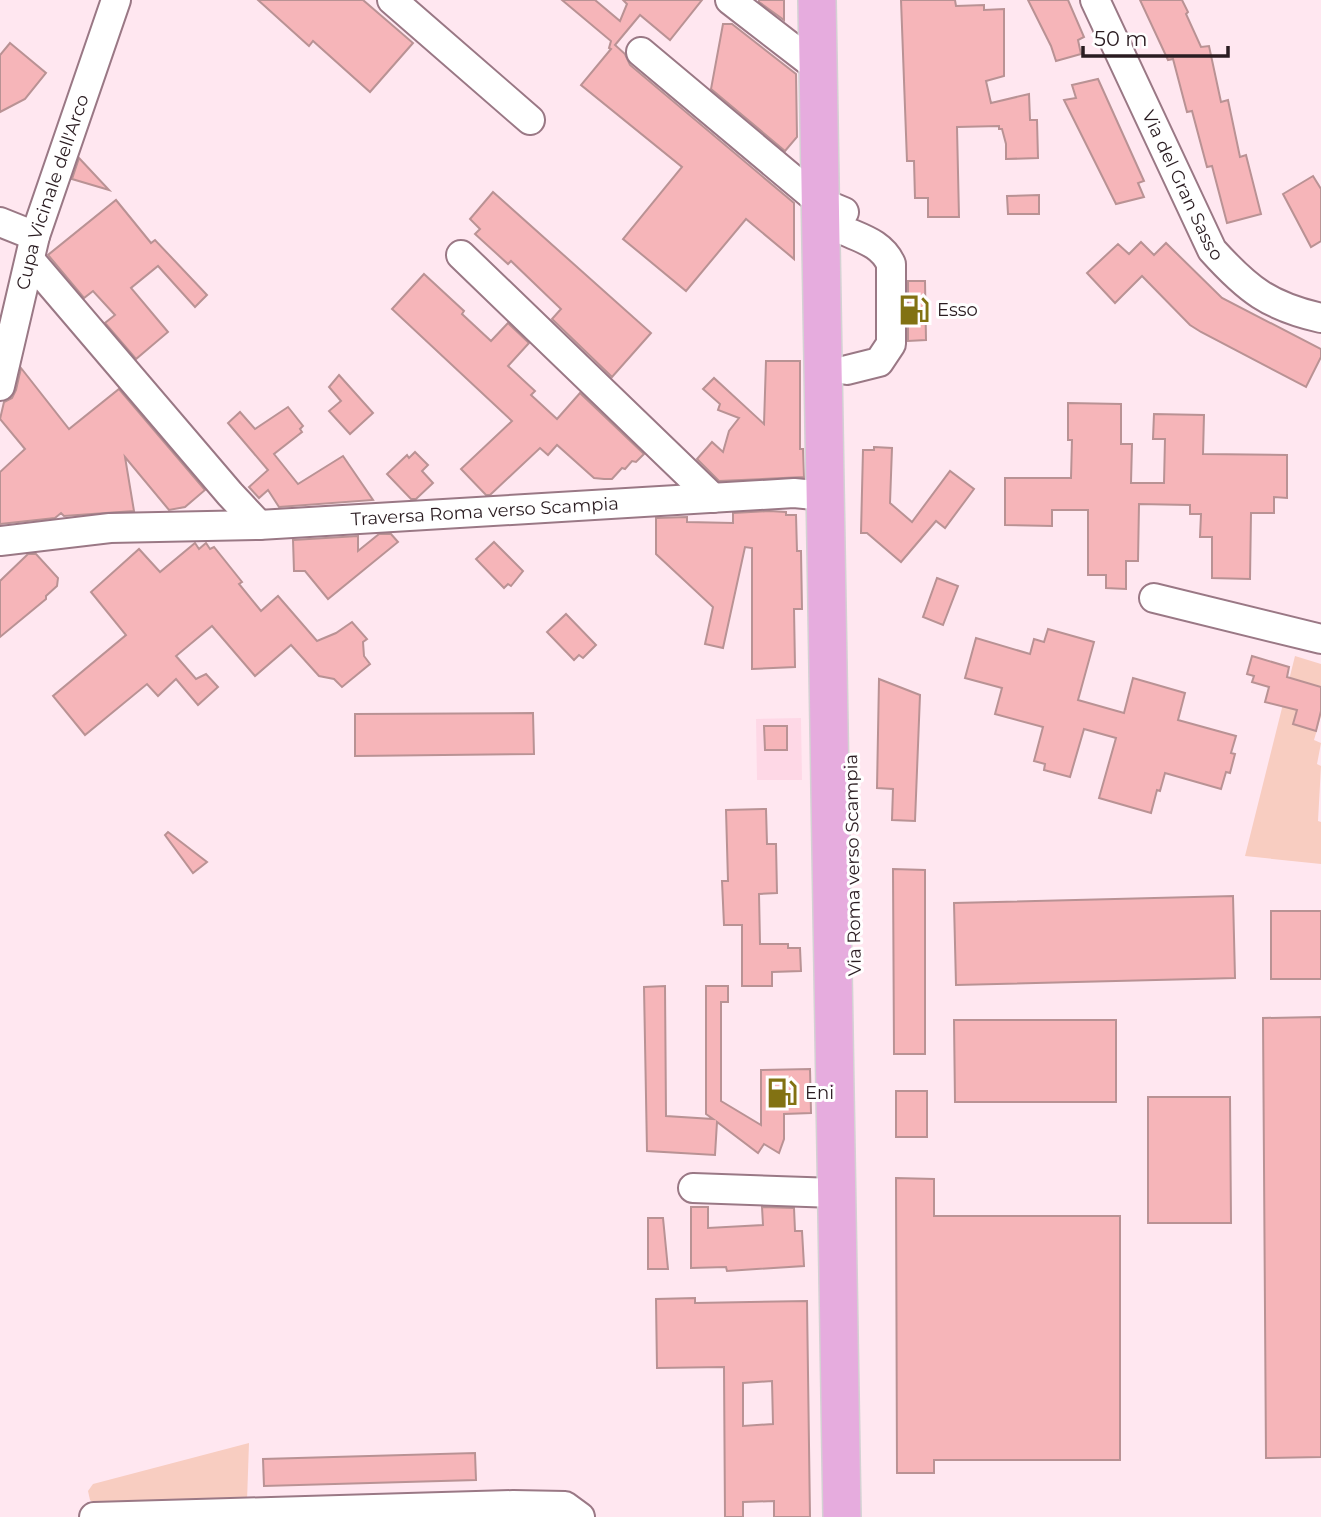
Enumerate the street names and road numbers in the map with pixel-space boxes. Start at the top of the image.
street label: Cupa Vicinale dell'Arco [12,91,94,292]
street label: Via del Gran Sasso [1137,107,1228,266]
street label: Traversa Roma verso Scampia [350,492,619,530]
street label: Via Roma verso Scampia [840,754,866,976]

